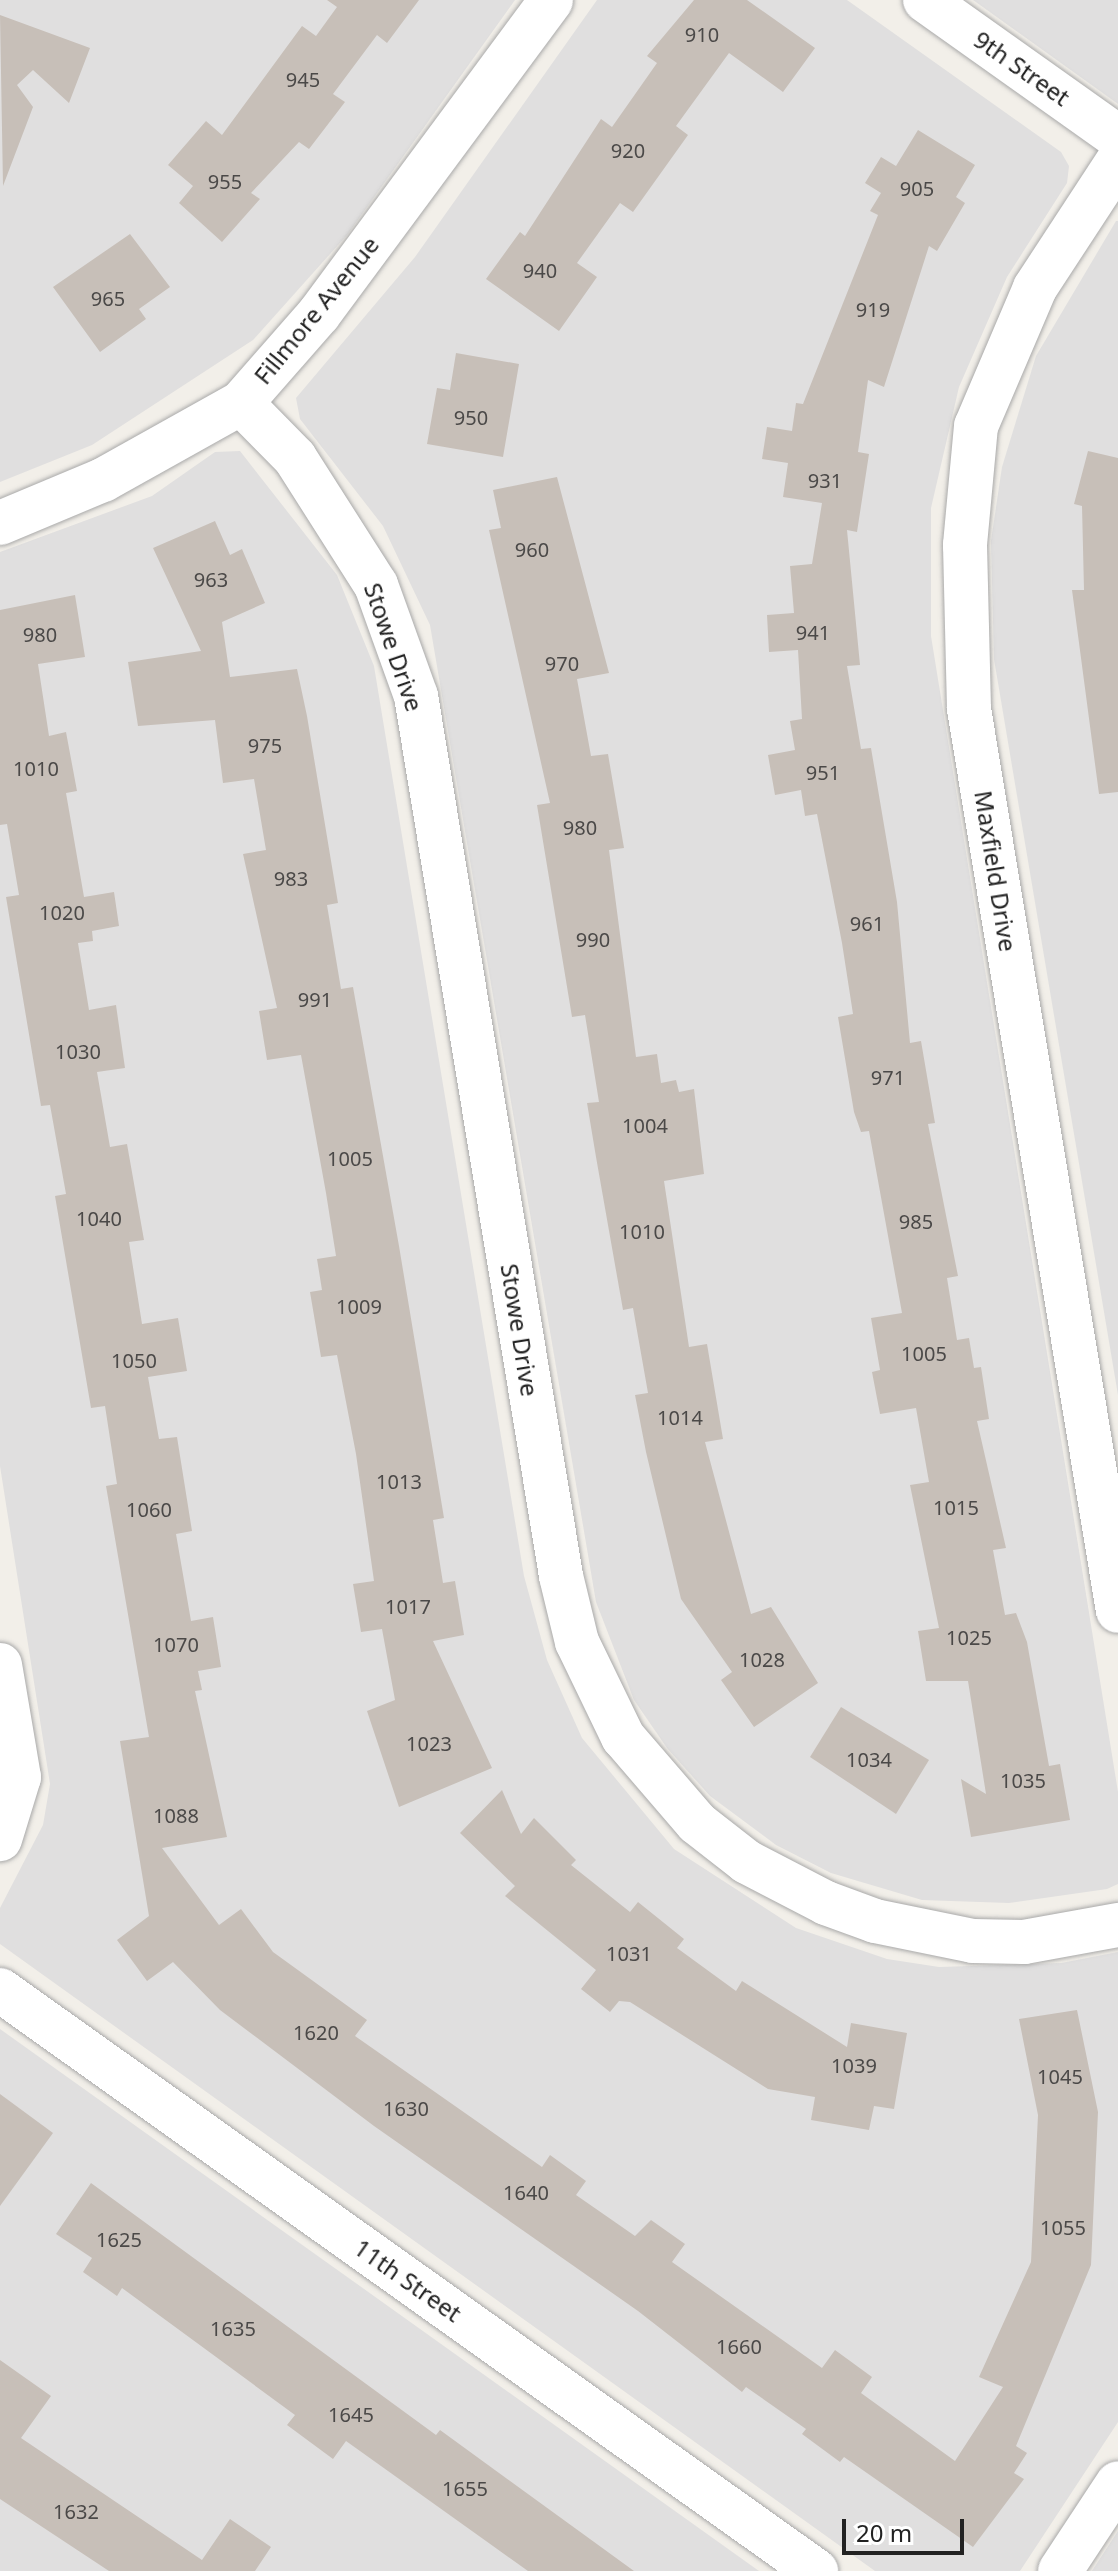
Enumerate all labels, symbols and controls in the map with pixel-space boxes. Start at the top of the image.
house number: 910 [685,22,719,46]
street label: 9th Street [968,25,1076,111]
house number: 945 [286,67,320,91]
house number: 920 [611,138,645,162]
house number: 955 [208,169,242,193]
house number: 905 [900,176,934,200]
street label: Fillmore Avenue [248,230,384,390]
house number: 940 [523,258,557,282]
house number: 965 [91,286,125,310]
house number: 919 [856,297,890,321]
house number: 950 [454,405,488,429]
house number: 931 [808,468,842,492]
house number: 960 [515,537,549,561]
house number: 963 [194,567,228,591]
street label: Stowe Drive [359,579,429,715]
house number: 941 [796,620,830,644]
house number: 980 [23,622,57,646]
house number: 970 [545,651,579,675]
house number: 975 [248,733,282,757]
house number: 1010 [13,756,59,780]
house number: 951 [806,760,840,784]
street label: Maxfield Drive [969,789,1023,953]
house number: 980 [563,815,597,839]
house number: 983 [274,866,308,890]
house number: 1020 [39,900,85,924]
house number: 961 [850,911,884,935]
house number: 990 [576,927,610,951]
house number: 991 [298,987,332,1011]
house number: 1030 [55,1039,101,1063]
house number: 971 [871,1065,905,1089]
house number: 1004 [622,1113,668,1137]
house number: 1005 [327,1146,373,1170]
house number: 1040 [76,1206,122,1230]
house number: 985 [899,1209,933,1233]
house number: 1010 [619,1219,665,1243]
street label: Stowe Drive [495,1262,545,1398]
house number: 1009 [336,1294,382,1318]
house number: 1005 [901,1341,947,1365]
house number: 1050 [111,1348,157,1372]
house number: 1014 [657,1405,703,1429]
house number: 1013 [376,1469,422,1493]
house number: 1015 [933,1495,979,1519]
house number: 1060 [126,1497,172,1521]
house number: 1017 [385,1594,431,1618]
house number: 1025 [946,1625,992,1649]
house number: 1070 [153,1632,199,1656]
house number: 1028 [739,1647,785,1671]
house number: 1023 [406,1731,452,1755]
house number: 1034 [846,1747,892,1771]
house number: 1035 [1000,1768,1046,1792]
house number: 1088 [153,1803,199,1827]
house number: 1031 [606,1941,652,1965]
house number: 1620 [293,2020,339,2044]
house number: 1039 [831,2053,877,2077]
house number: 1045 [1037,2064,1083,2088]
house number: 1630 [383,2096,429,2120]
house number: 1640 [503,2180,549,2204]
house number: 1055 [1040,2215,1086,2239]
house number: 1625 [96,2227,142,2251]
street label: 11th Street [349,2233,467,2327]
house number: 1635 [210,2316,256,2340]
house number: 1660 [716,2334,762,2358]
house number: 1645 [328,2402,374,2426]
house number: 1655 [442,2476,488,2500]
house number: 1632 [53,2499,99,2523]
scale bar [846,2503,968,2553]
text: 20 m [856,2516,912,2549]

